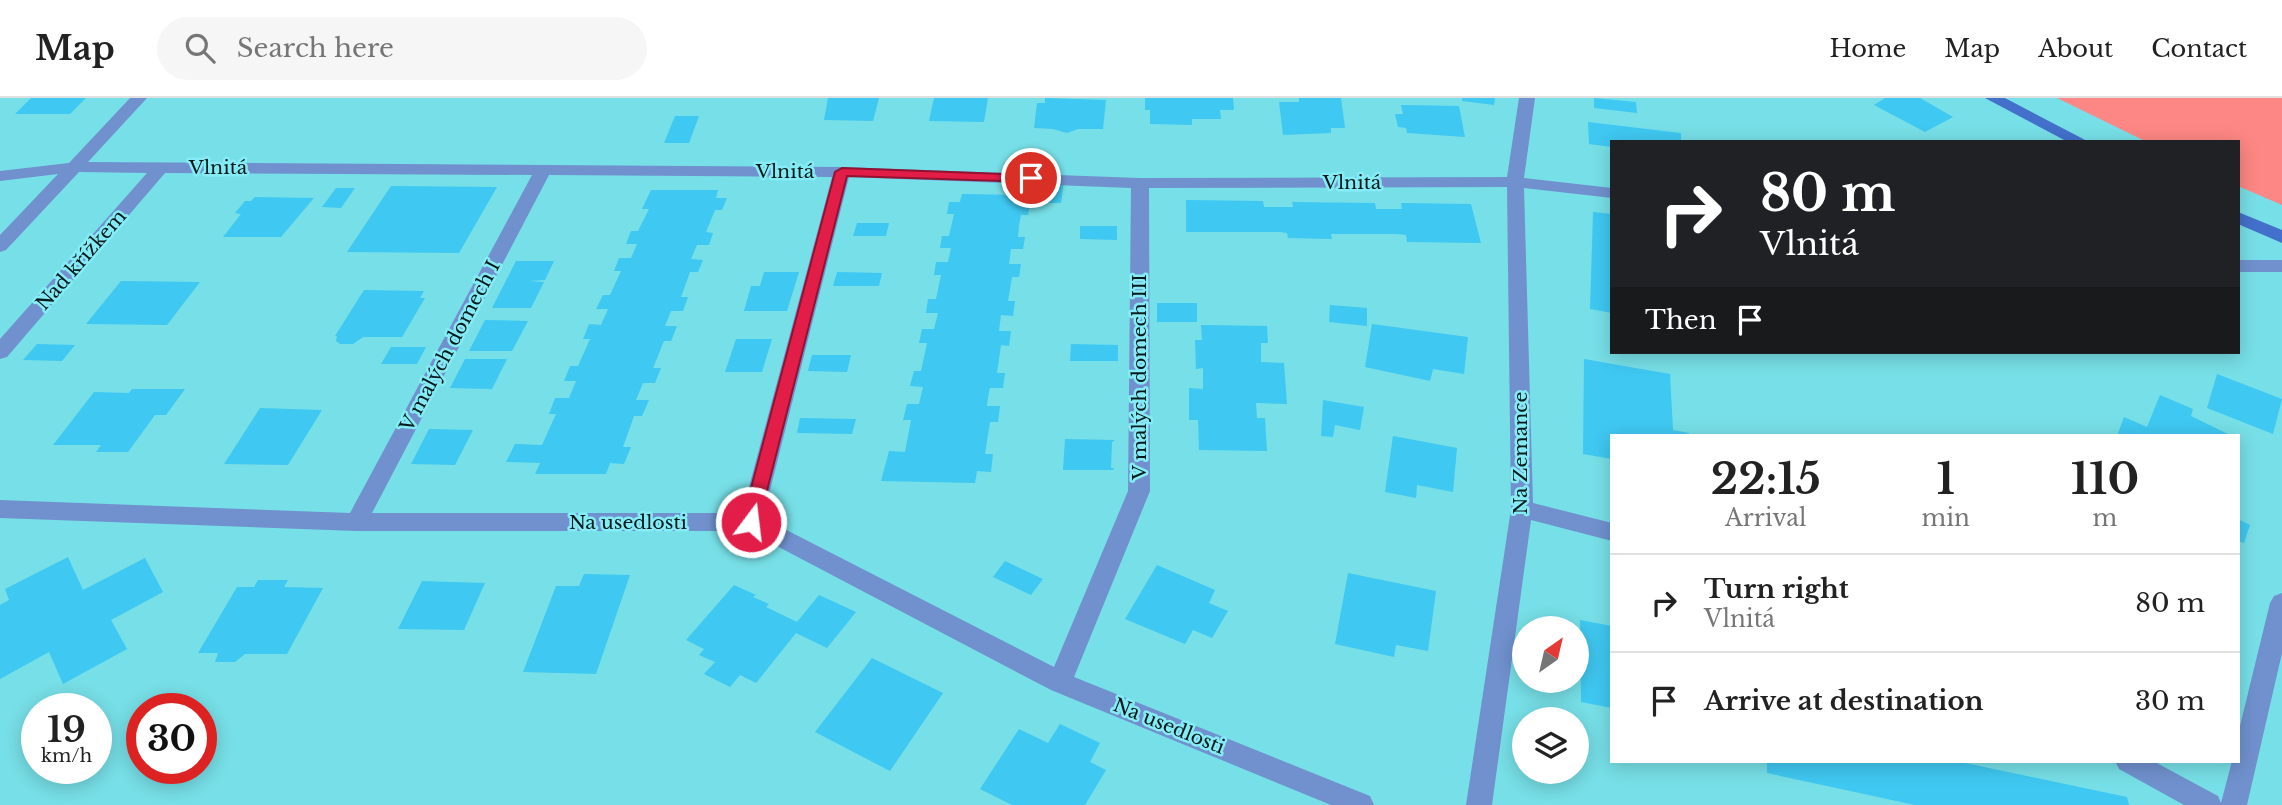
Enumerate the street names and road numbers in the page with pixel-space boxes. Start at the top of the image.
street label: Vlnitá [188,156,248,179]
street label: Vlnitá [755,160,815,183]
street label: Vlnitá [1322,171,1382,194]
street label: Nad křížkem [31,205,131,315]
street label: V malých domech I [395,257,505,436]
street label: V malých domech III [1128,274,1151,481]
street label: Na Zemance [1509,392,1532,514]
street label: Na usedlosti [569,511,688,534]
street label: Na usedlosti [1110,693,1229,759]

